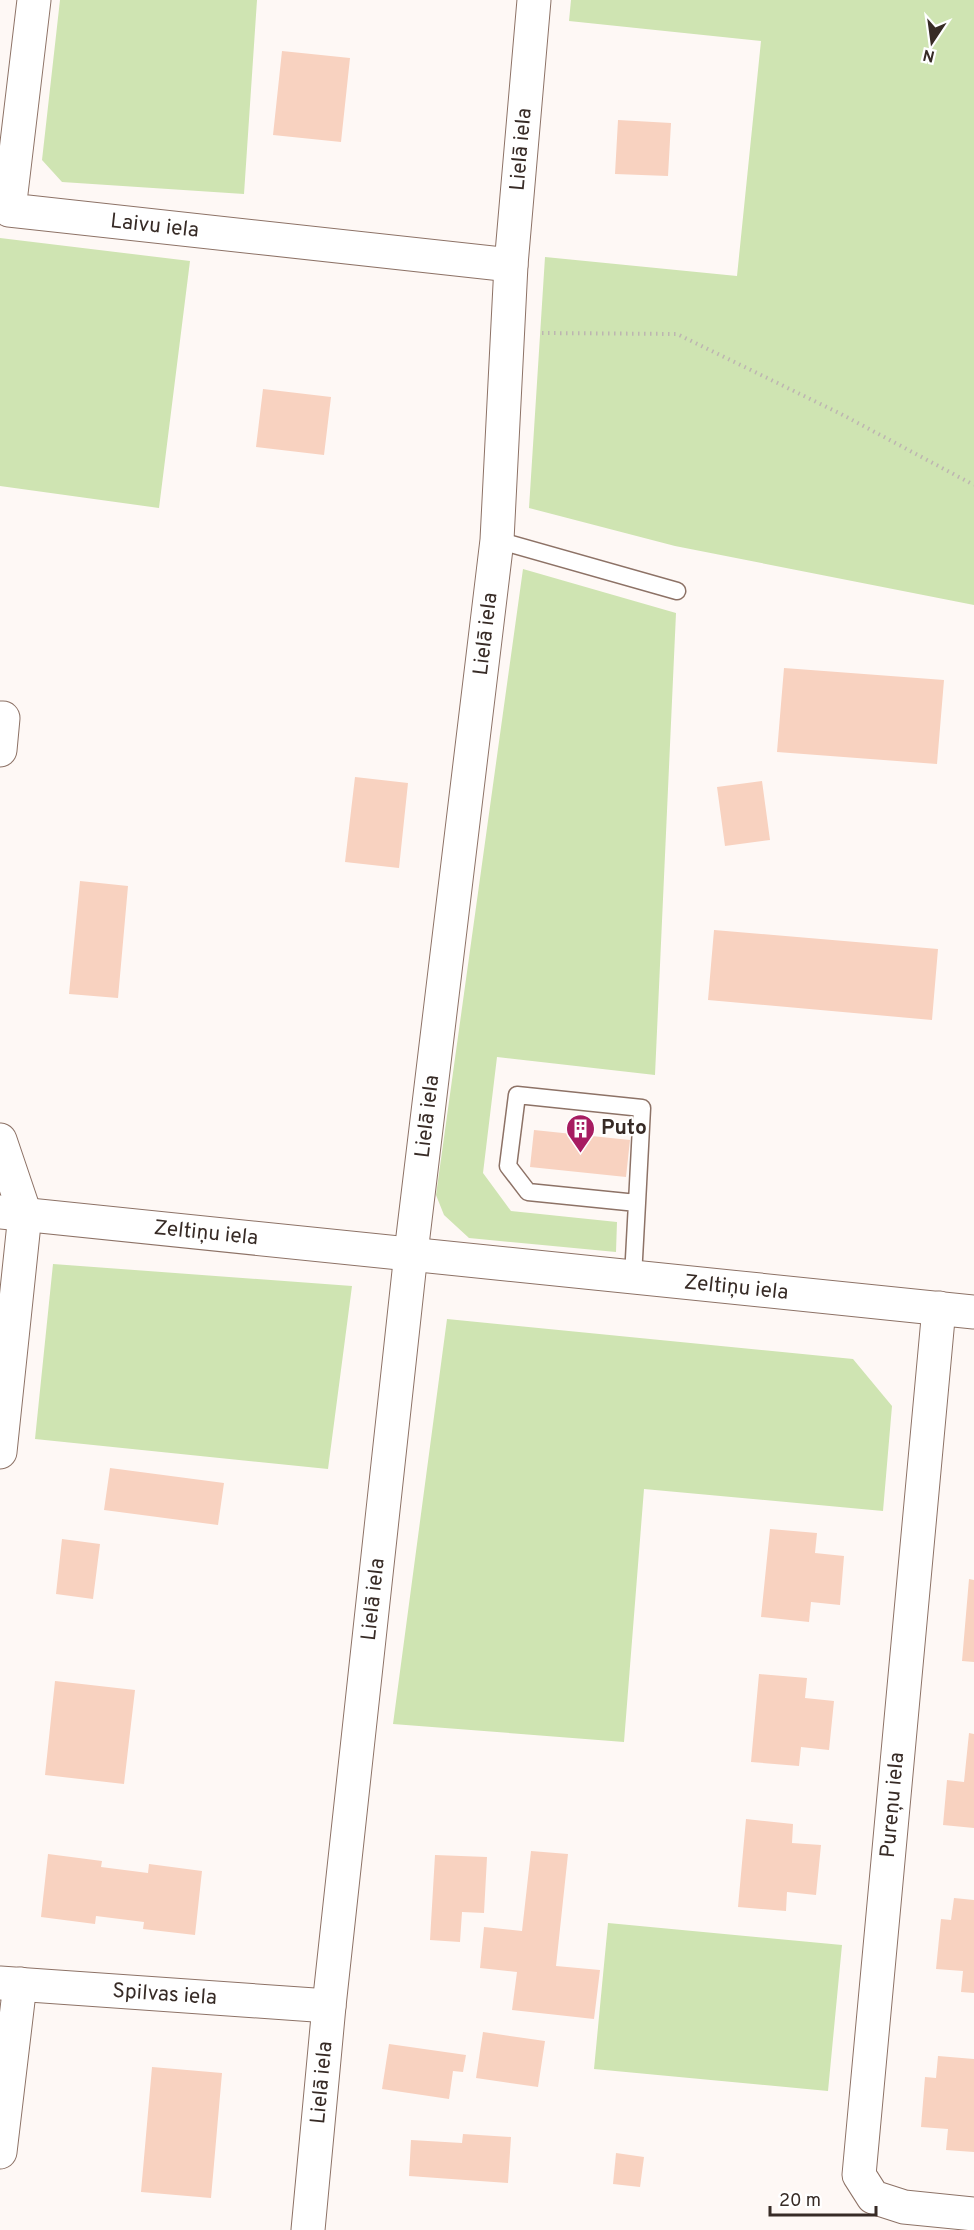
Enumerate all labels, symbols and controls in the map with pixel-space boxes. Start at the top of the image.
north arrow [902,12,962,72]
text: N [921,44,937,66]
street label: Lielā iela [504,107,538,192]
street label: Laivu iela [109,208,200,244]
street label: Lielā iela [467,591,504,677]
street label: Lielā iela [409,1074,446,1159]
building icon: Puto [564,1112,596,1154]
place label: Puto [601,1115,647,1142]
street label: Zeltiņu iela [152,1214,259,1252]
street label: Zeltiņu iela [683,1269,790,1306]
street label: Lielā iela [355,1557,391,1642]
street label: Pureņu iela [875,1751,911,1859]
street label: Spilvas iela [111,1977,218,2012]
street label: Lielā iela [304,2040,339,2125]
scale bar [770,2179,876,2217]
text: 20 m [779,2190,821,2213]

